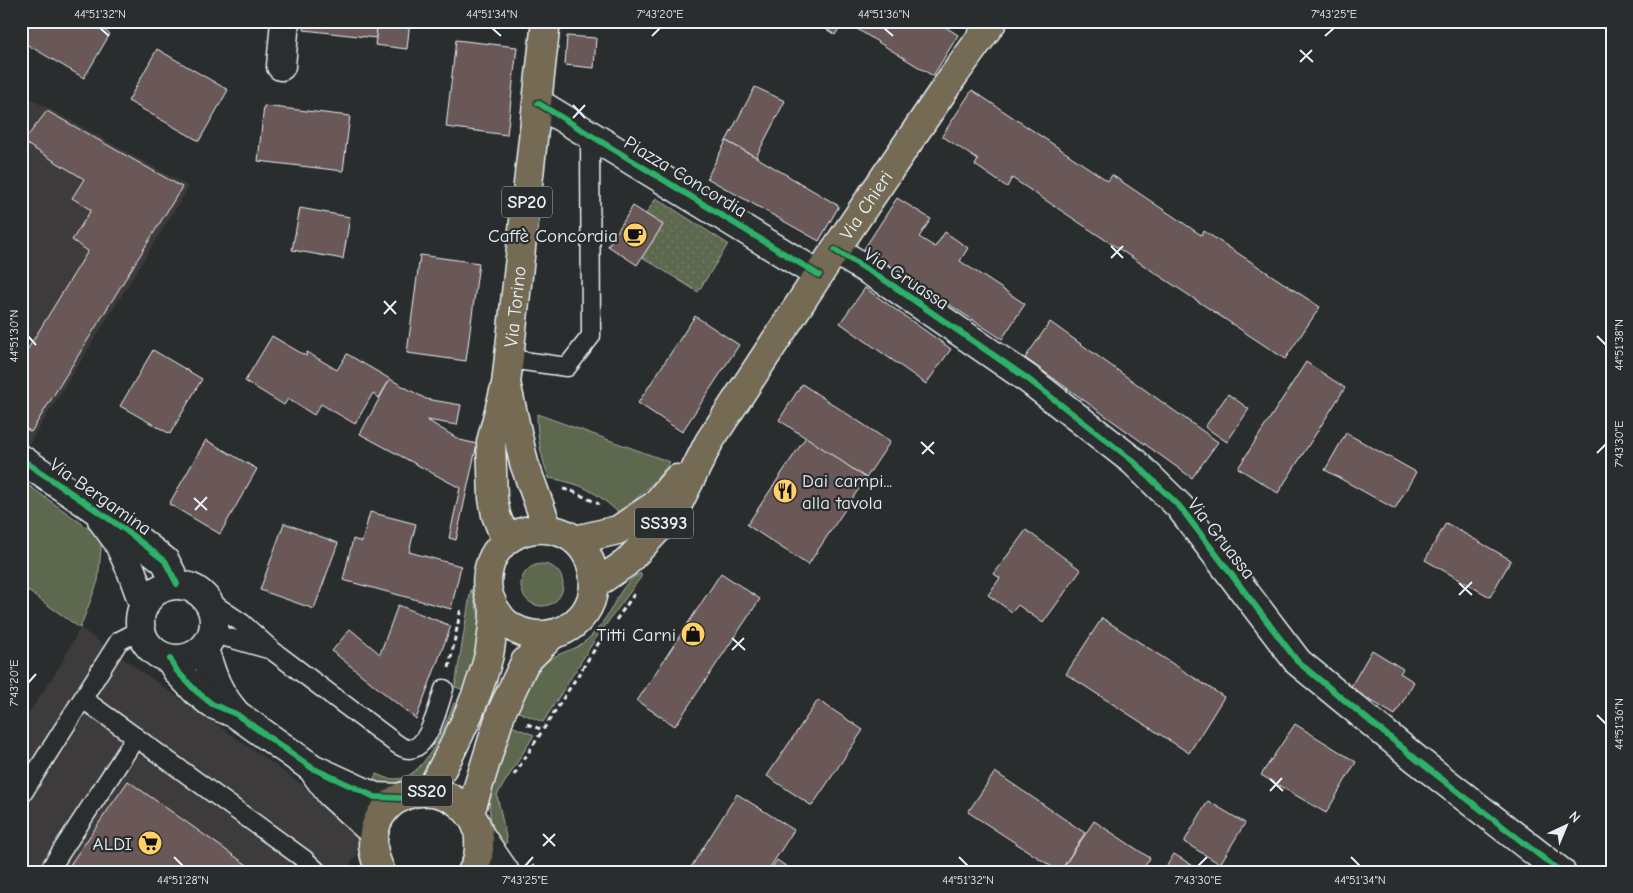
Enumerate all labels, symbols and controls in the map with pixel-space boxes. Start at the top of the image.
text: 44°51'32"N [74,7,126,21]
text: 44°51'34"N [466,7,518,21]
text: 7°43'20"E [637,7,684,21]
text: 44°51'36"N [858,7,910,21]
text: 7°43'25"E [1311,7,1357,21]
street label: Piazza Concordia [620,131,751,222]
street label: Via Chieri [835,167,898,244]
road number: SP20 [502,186,552,218]
cafe icon: Caffè Concordia [622,222,648,248]
place label: Caffè Concordia [488,225,618,247]
street label: Via Gruassa [860,243,953,314]
street label: Via Torino [500,265,531,348]
text: 44°51'30"N [7,310,21,362]
text: 44°51'38"N [1612,319,1626,371]
text: 7°43'30"E [1612,421,1626,467]
street label: Via Bergamina [45,454,156,540]
place label: Dai campi... alla tavola [802,470,892,514]
restaurant icon: Dai campi... alla tavola [772,478,798,504]
street label: Via Gruassa [1183,494,1260,584]
road number: SS393 [635,508,693,538]
shop icon: Titti Carni [680,621,706,647]
place label: Titti Carni [596,624,676,646]
text: 7°43'20"E [7,660,21,707]
text: 44°51'36"N [1612,698,1626,750]
road number: SS20 [402,776,452,806]
north arrow [1540,800,1590,850]
text: N [1565,808,1584,826]
supermarket icon: ALDI [137,830,163,856]
place label: ALDI [93,833,132,855]
text: 44°51'28"N [157,873,209,887]
text: 7°43'25"E [502,873,548,887]
text: 44°51'32"N [942,873,994,887]
text: 7°43'30"E [1175,873,1221,887]
text: 44°51'34"N [1334,873,1386,887]

